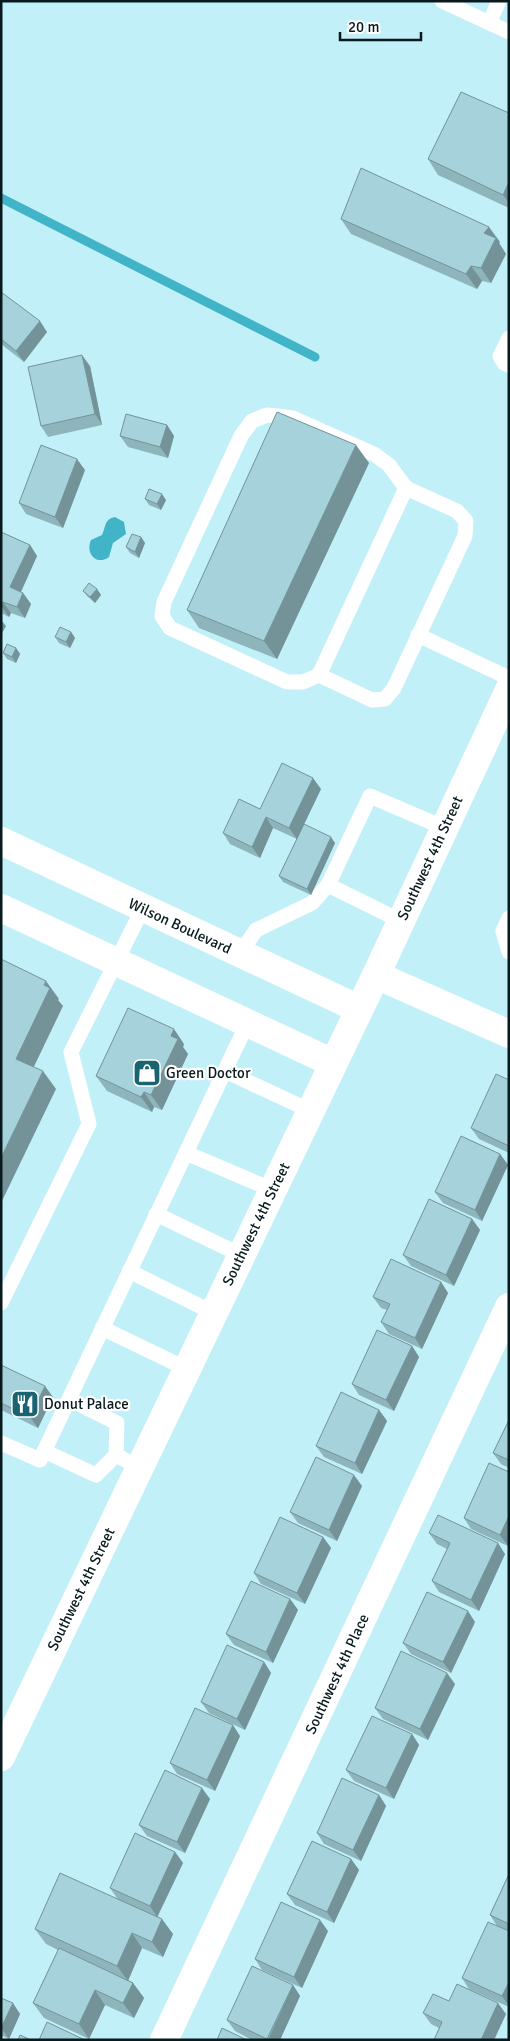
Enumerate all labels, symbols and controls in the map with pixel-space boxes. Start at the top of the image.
scale bar [340,10,421,42]
text: 20 m [348,18,379,36]
street label: Southwest 4th Street [393,793,467,923]
street label: Wilson Boulevard [126,894,234,958]
shop icon: Green Doctor [132,1058,162,1088]
place label: Green Doctor [166,1064,251,1082]
street label: Southwest 4th Street [218,1160,294,1288]
restaurant icon: Donut Palace [10,1389,40,1419]
place label: Donut Palace [44,1395,129,1413]
street label: Southwest 4th Street [43,1525,119,1653]
street label: Southwest 4th Place [301,1611,373,1737]

